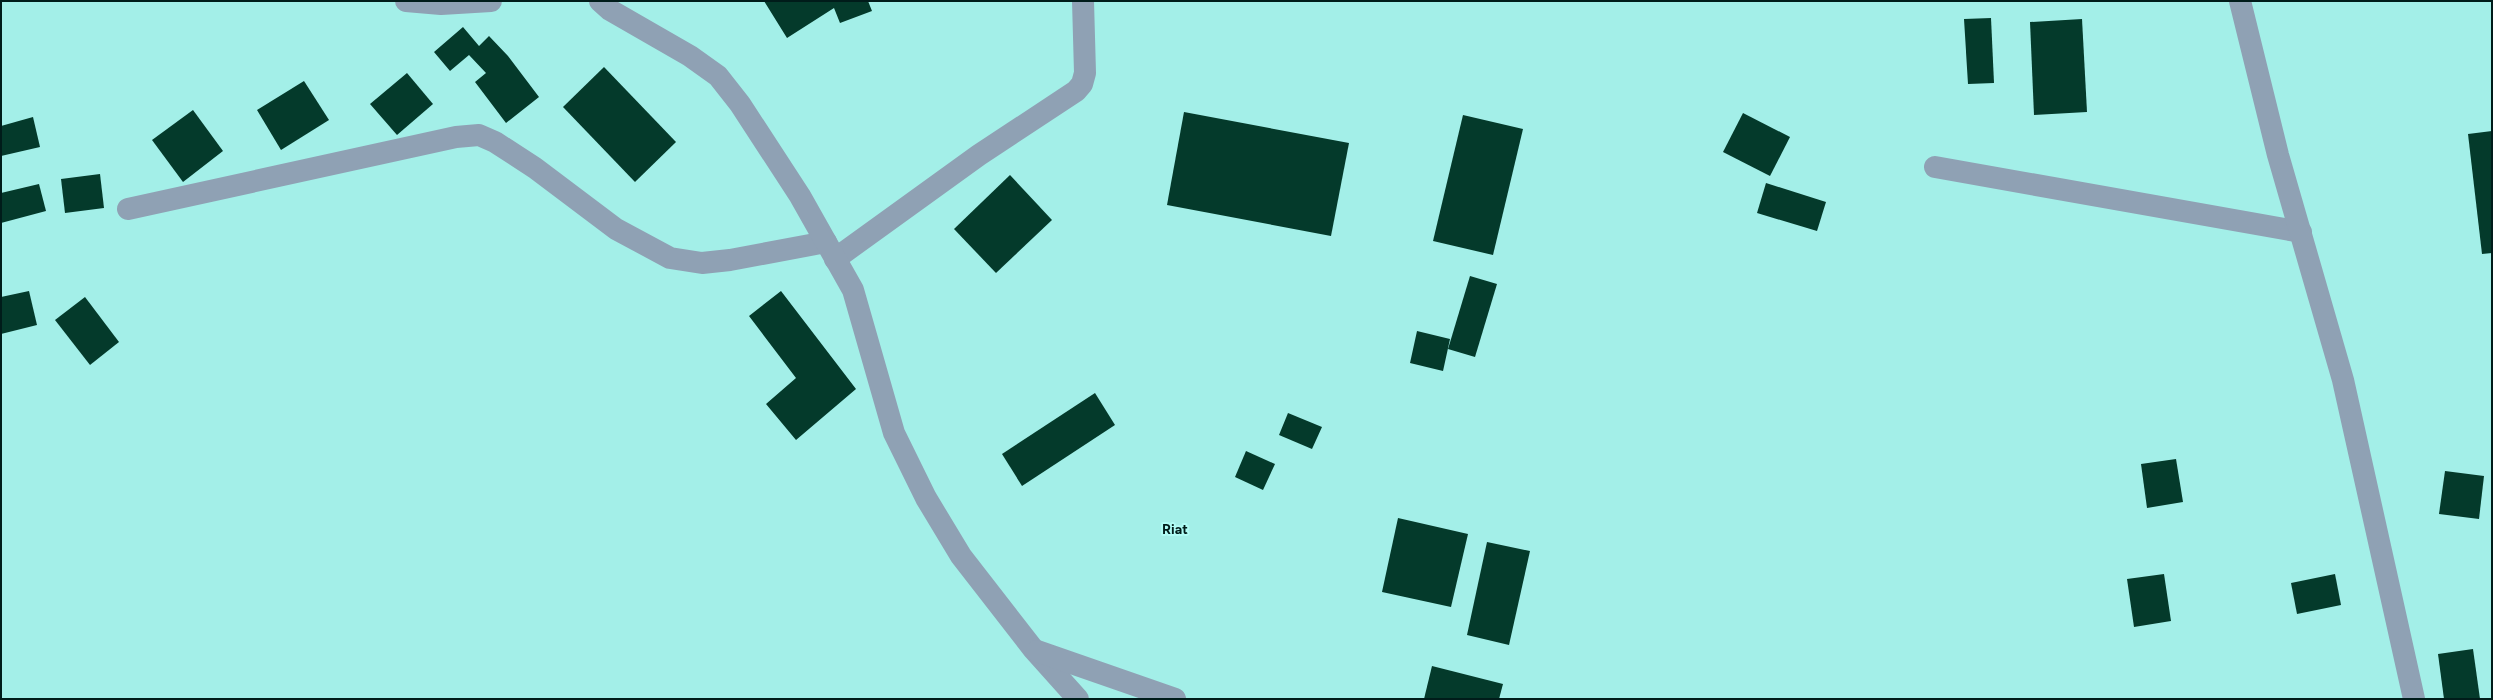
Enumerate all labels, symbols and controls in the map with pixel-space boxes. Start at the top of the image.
district label: Riat [1162,521,1188,538]

